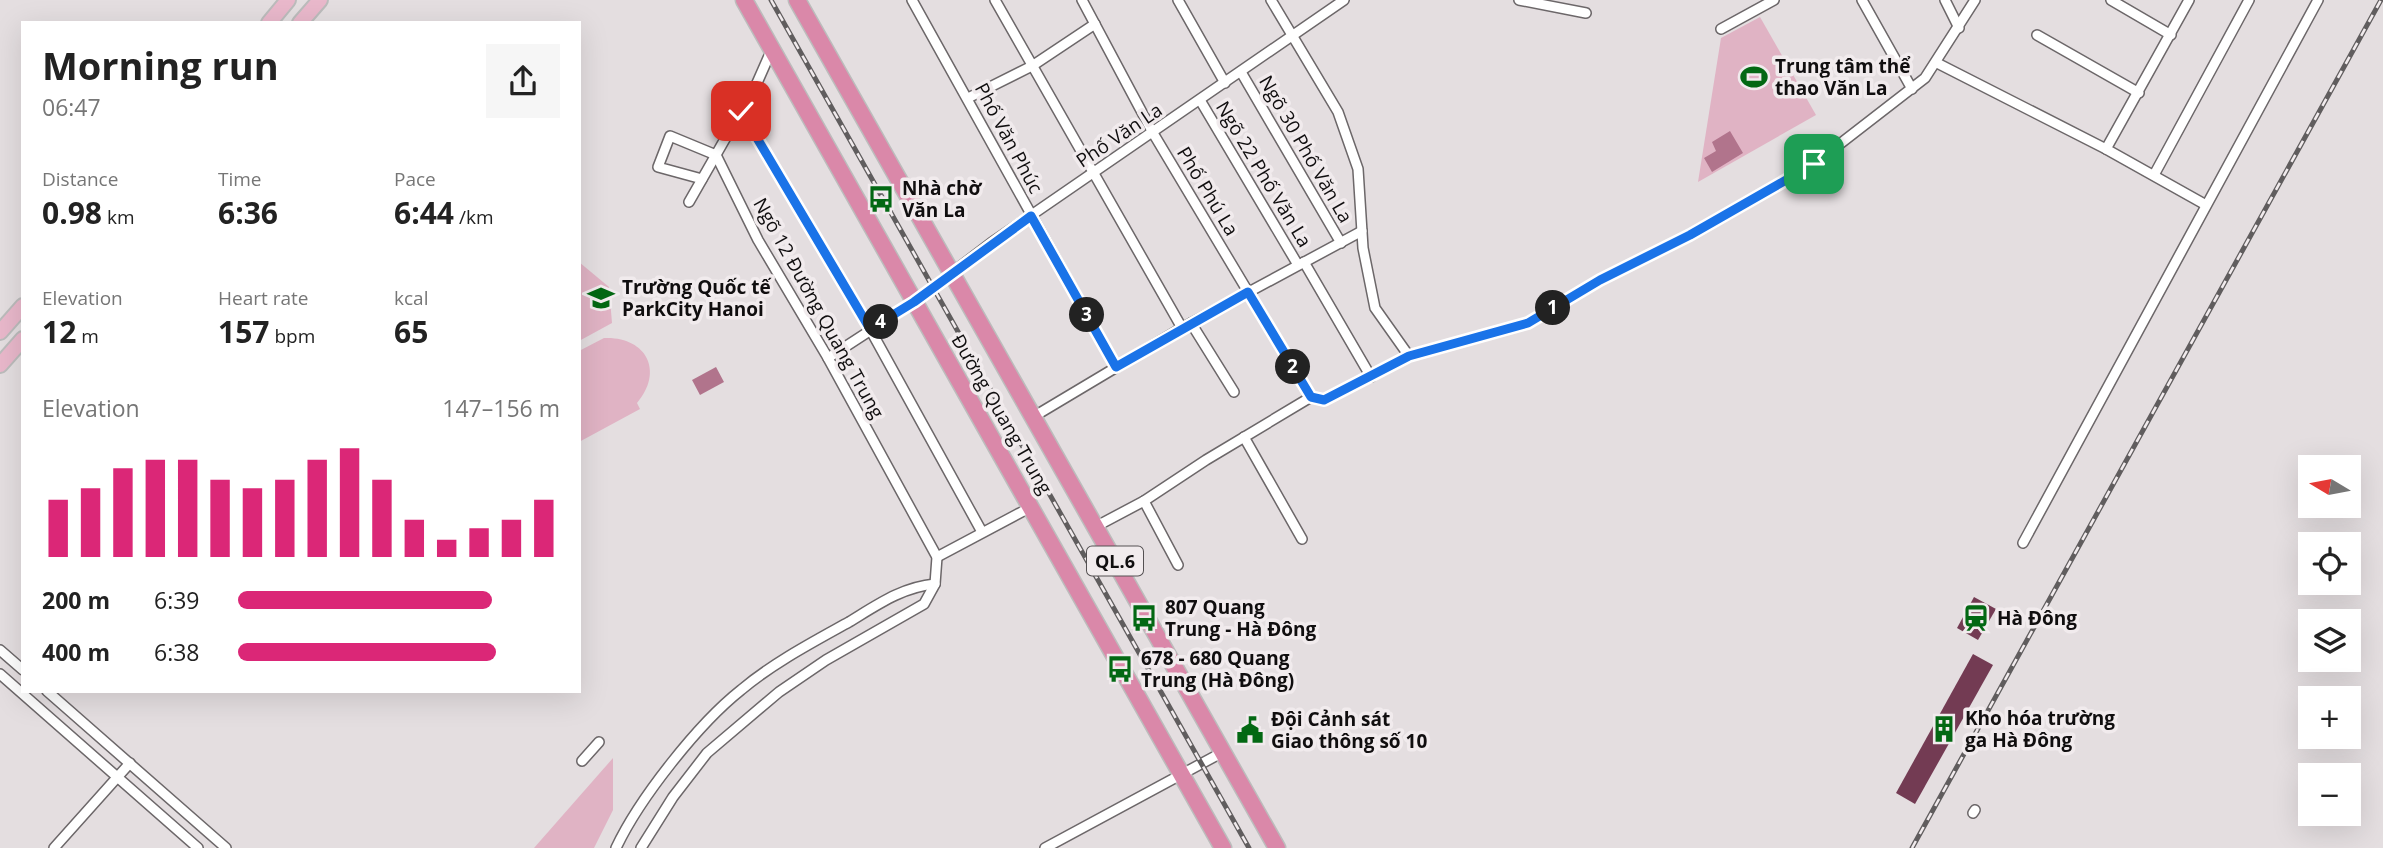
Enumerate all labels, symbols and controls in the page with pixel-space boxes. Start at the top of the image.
text: Morning run [42,39,279,91]
button: share [486,44,560,118]
place label: Trung tâm thể thao Văn La [1775,53,1911,101]
sports icon: Trung tâm thể thao Văn La [1739,62,1769,92]
street label: Ngõ 30 Phố Văn La [1253,71,1359,227]
street label: Phố Văn Phúc [969,78,1049,198]
pin [711,81,771,141]
text: 06:47 [42,91,101,123]
icon: check [722,92,760,130]
street label: Ngõ 22 Phố Văn La [1210,96,1318,252]
street label: Phố Văn La [1071,97,1167,173]
pin [1784,134,1844,194]
street label: Phố Phú La [1171,142,1245,240]
icon: arrive [1795,145,1833,183]
text: Distance [42,166,118,192]
text: Time [218,166,262,192]
text: Pace [394,166,436,192]
place label: Nhà chờ Văn La [902,175,983,223]
bus stop icon: Nhà chờ Văn La [866,184,896,214]
text: 0.98 [42,192,102,233]
text: 6:36 [218,192,278,233]
text: 6:44 [394,192,454,233]
street label: Ngõ 12 Đường Quang Trung [747,193,891,423]
text: km [102,204,135,230]
text: /km [454,204,494,230]
place label: Trường Quốc tế ParkCity Hanoi [622,274,771,322]
school or university icon: Trường Quốc tế ParkCity Hanoi [586,283,616,313]
text: Elevation [42,285,123,311]
text: Heart rate [218,285,308,311]
text: kcal [394,285,428,311]
pin: 1 [1536,290,1570,326]
text: 1 [1547,294,1558,320]
pin: 3 [1070,298,1104,332]
text: 3 [1081,301,1092,327]
pin: 4 [864,304,898,340]
text: 4 [875,308,886,334]
text: 12 [42,311,76,352]
text: 157 [218,311,269,352]
text: 65 [394,311,428,352]
text: m [76,323,99,349]
text: bpm [269,323,315,349]
street label: Đường Quang Trung [946,329,1058,499]
pin: 2 [1276,350,1310,384]
text: 2 [1287,353,1298,379]
text: Elevation [42,392,140,424]
text: 147–156 m [442,392,560,424]
north arrow [2298,455,2361,518]
map controls [2298,455,2361,826]
button: locate [2298,532,2361,595]
road number: QL.6 [1087,546,1143,576]
text: 200 m [42,584,110,616]
text: 6:39 [154,584,200,616]
place label: 807 Quang Trung - Hà Đông [1165,594,1317,642]
bus stop icon: 807 Quang Trung - Hà Đông [1129,603,1159,633]
station icon: Hà Đông [1961,603,1991,633]
place label: Hà Đông [1997,605,2077,631]
button: layers [2298,609,2361,672]
text: 400 m [42,636,110,668]
text: 6:38 [154,636,200,668]
place label: 678 - 680 Quang Trung (Hà Đông) [1141,645,1294,693]
bus stop icon: 678 - 680 Quang Trung (Hà Đông) [1105,654,1135,684]
button: + [2298,686,2361,749]
place label: Kho hóa trường ga Hà Đông [1965,705,2115,753]
place label: Đội Cảnh sát Giao thông số 10 [1271,706,1427,754]
building icon: Kho hóa trường ga Hà Đông [1929,714,1959,744]
public building icon: Đội Cảnh sát Giao thông số 10 [1235,715,1265,745]
button: − [2298,763,2361,826]

